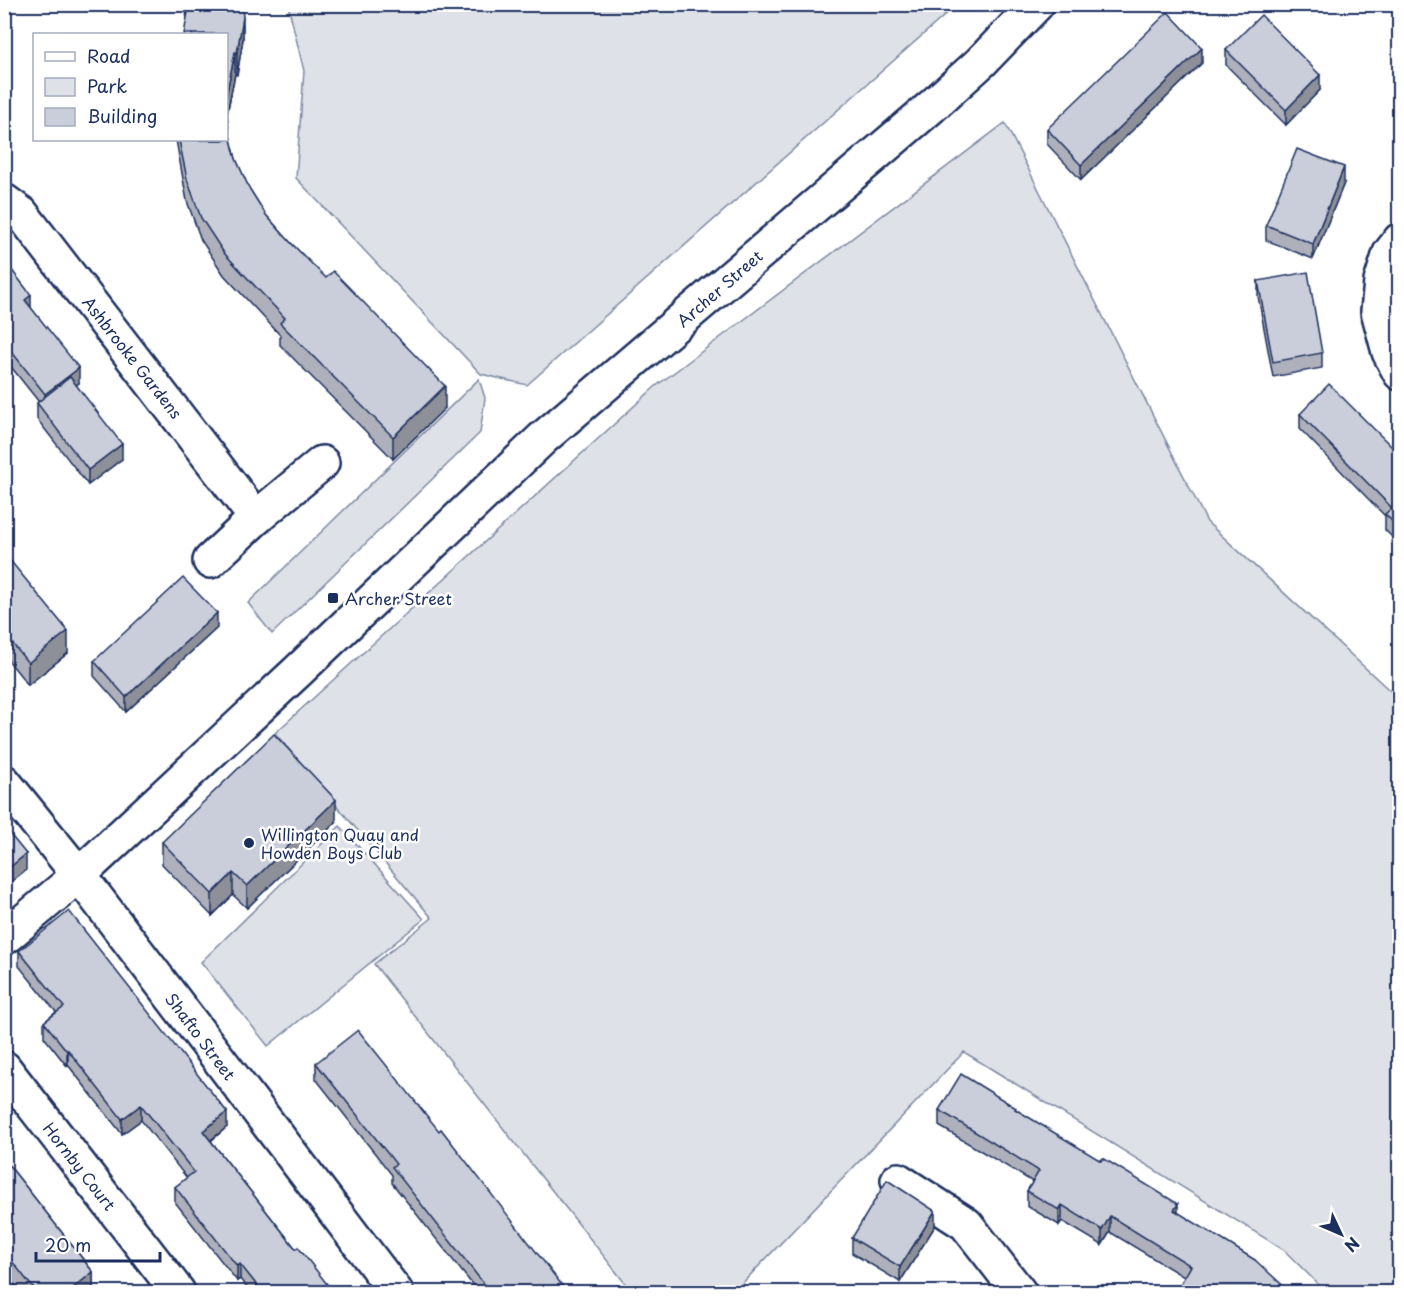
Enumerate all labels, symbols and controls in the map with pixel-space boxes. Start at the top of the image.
legend [33,33,228,141]
text: Road [87,42,131,69]
text: Park [87,72,127,99]
text: Building [87,102,157,129]
street label: Archer Street [671,244,767,332]
street label: Ashbrooke Gardens [77,291,189,423]
place label: Archer Street [345,586,452,610]
marker: Archer Street [326,591,340,605]
place label: Willington Quay and Howden Boys Club [261,822,419,864]
marker: Willington Quay and Howden Boys Club [242,836,256,850]
street label: Shafto Street [160,987,242,1085]
street label: Hornby Court [38,1117,122,1215]
north arrow [1311,1204,1371,1264]
scale bar [36,1225,160,1263]
text: 20 m [45,1231,91,1258]
text: N [1339,1232,1366,1258]

